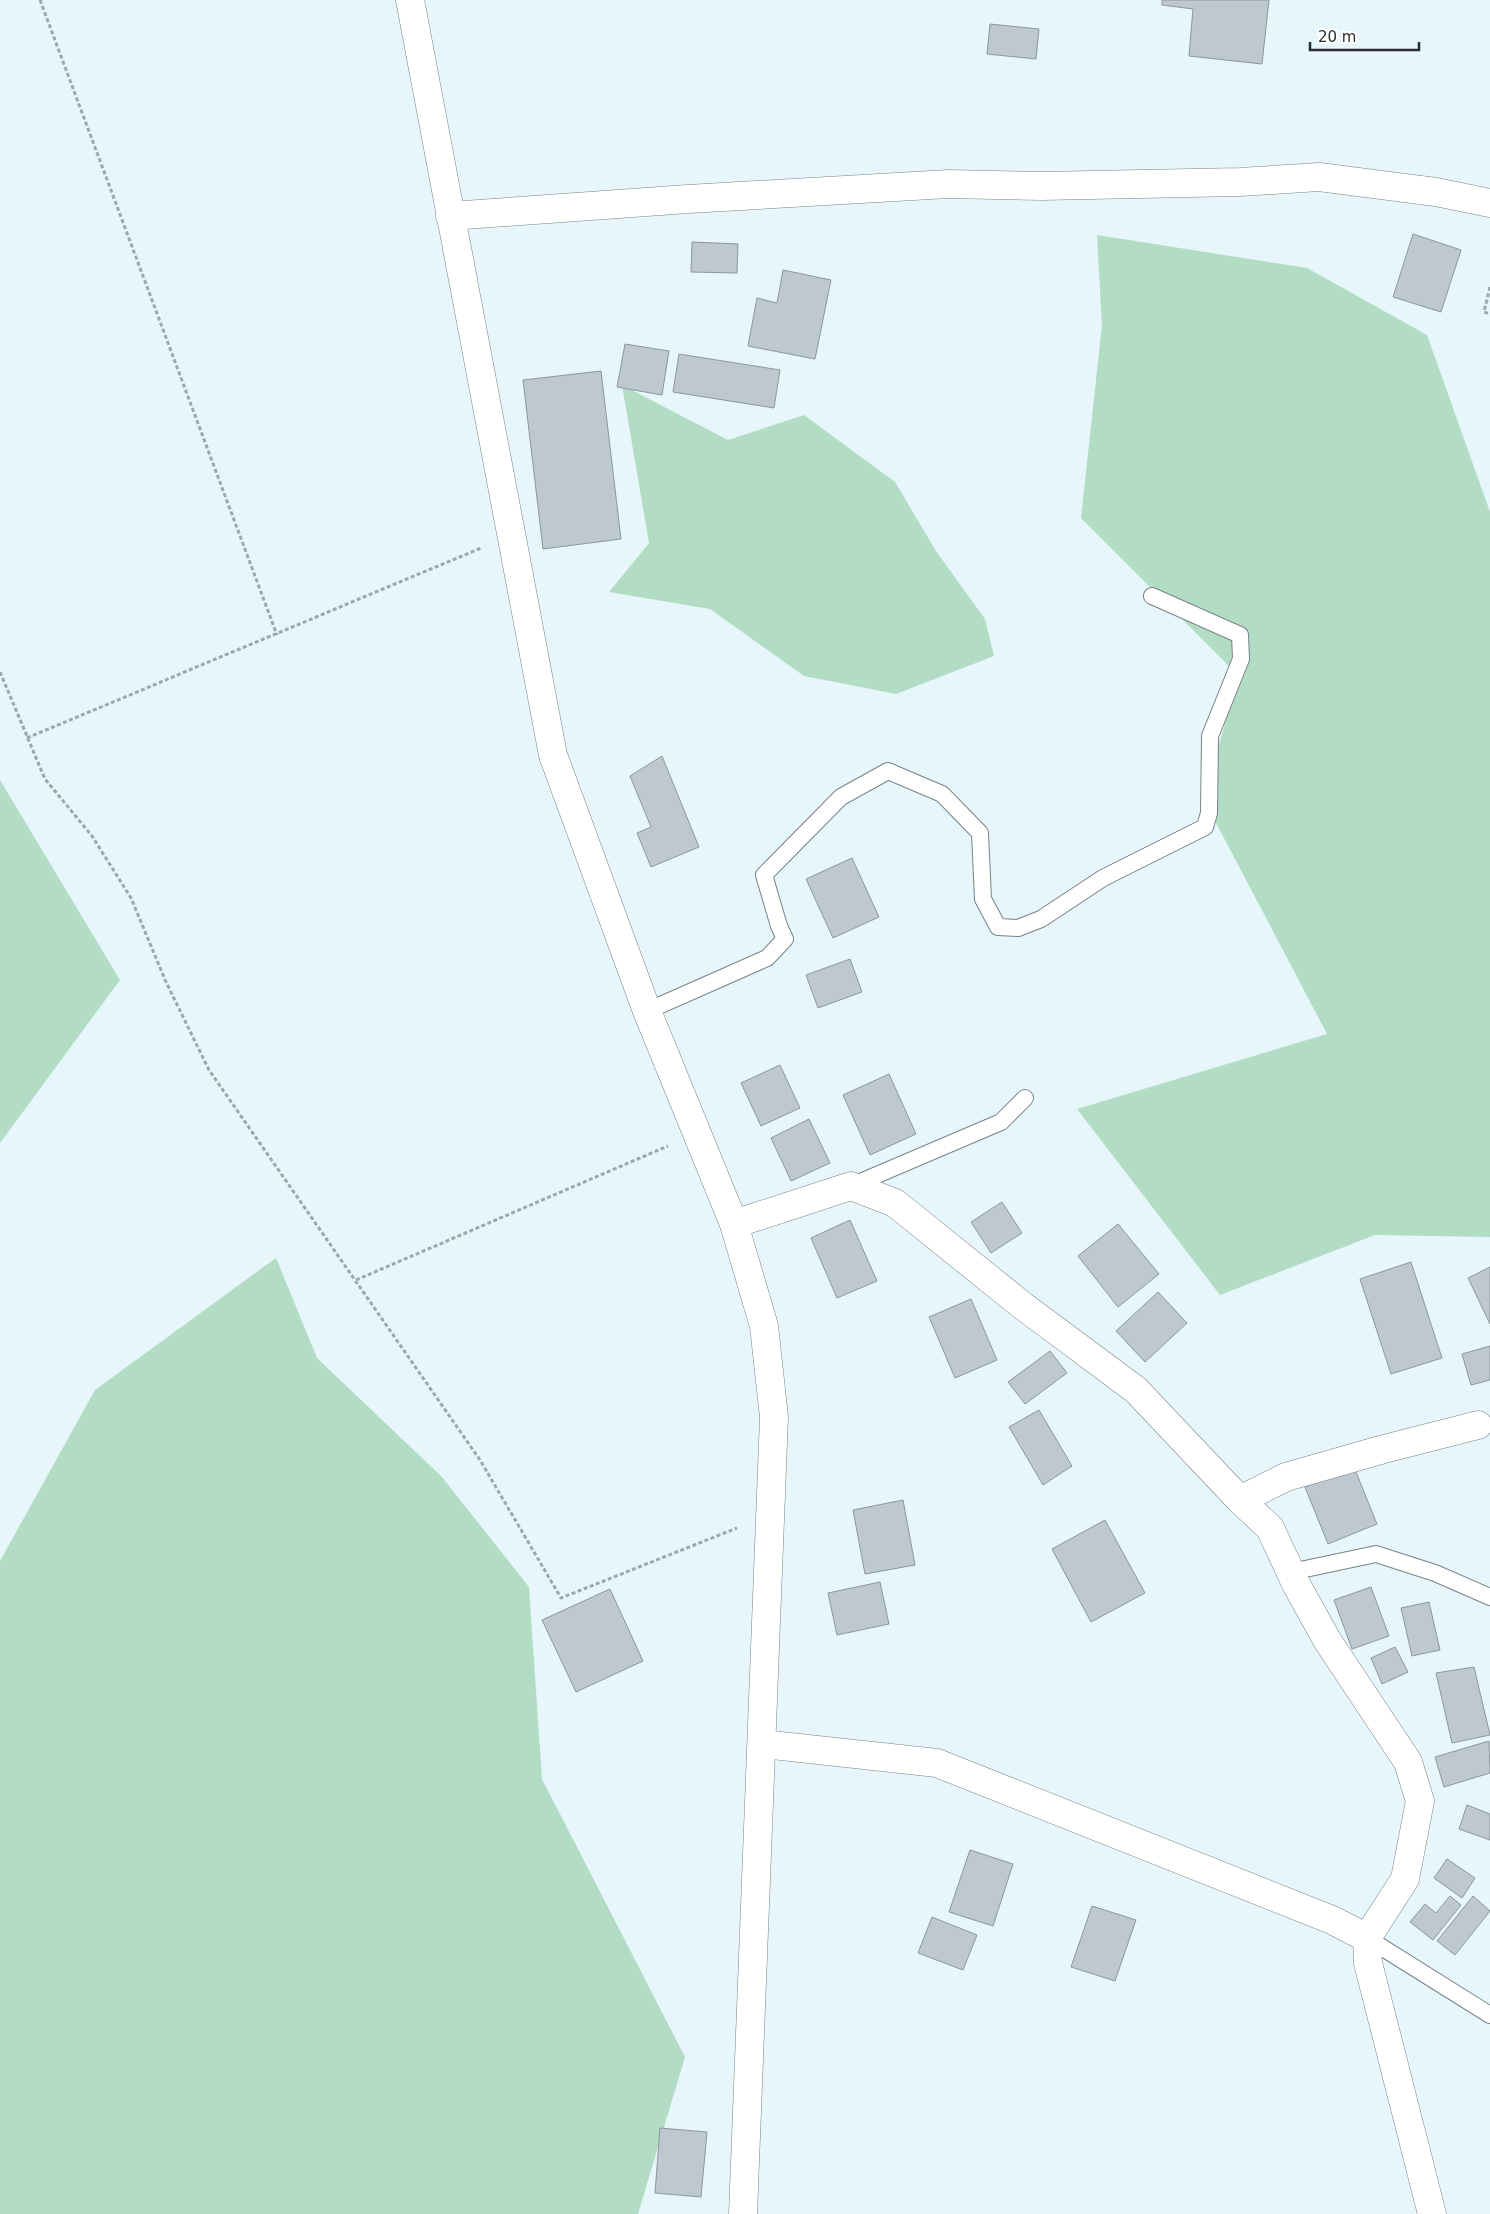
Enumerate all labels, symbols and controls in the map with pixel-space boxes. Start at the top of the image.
scale bar [1310,20,1419,52]
text: 20 m [1318,28,1356,46]

